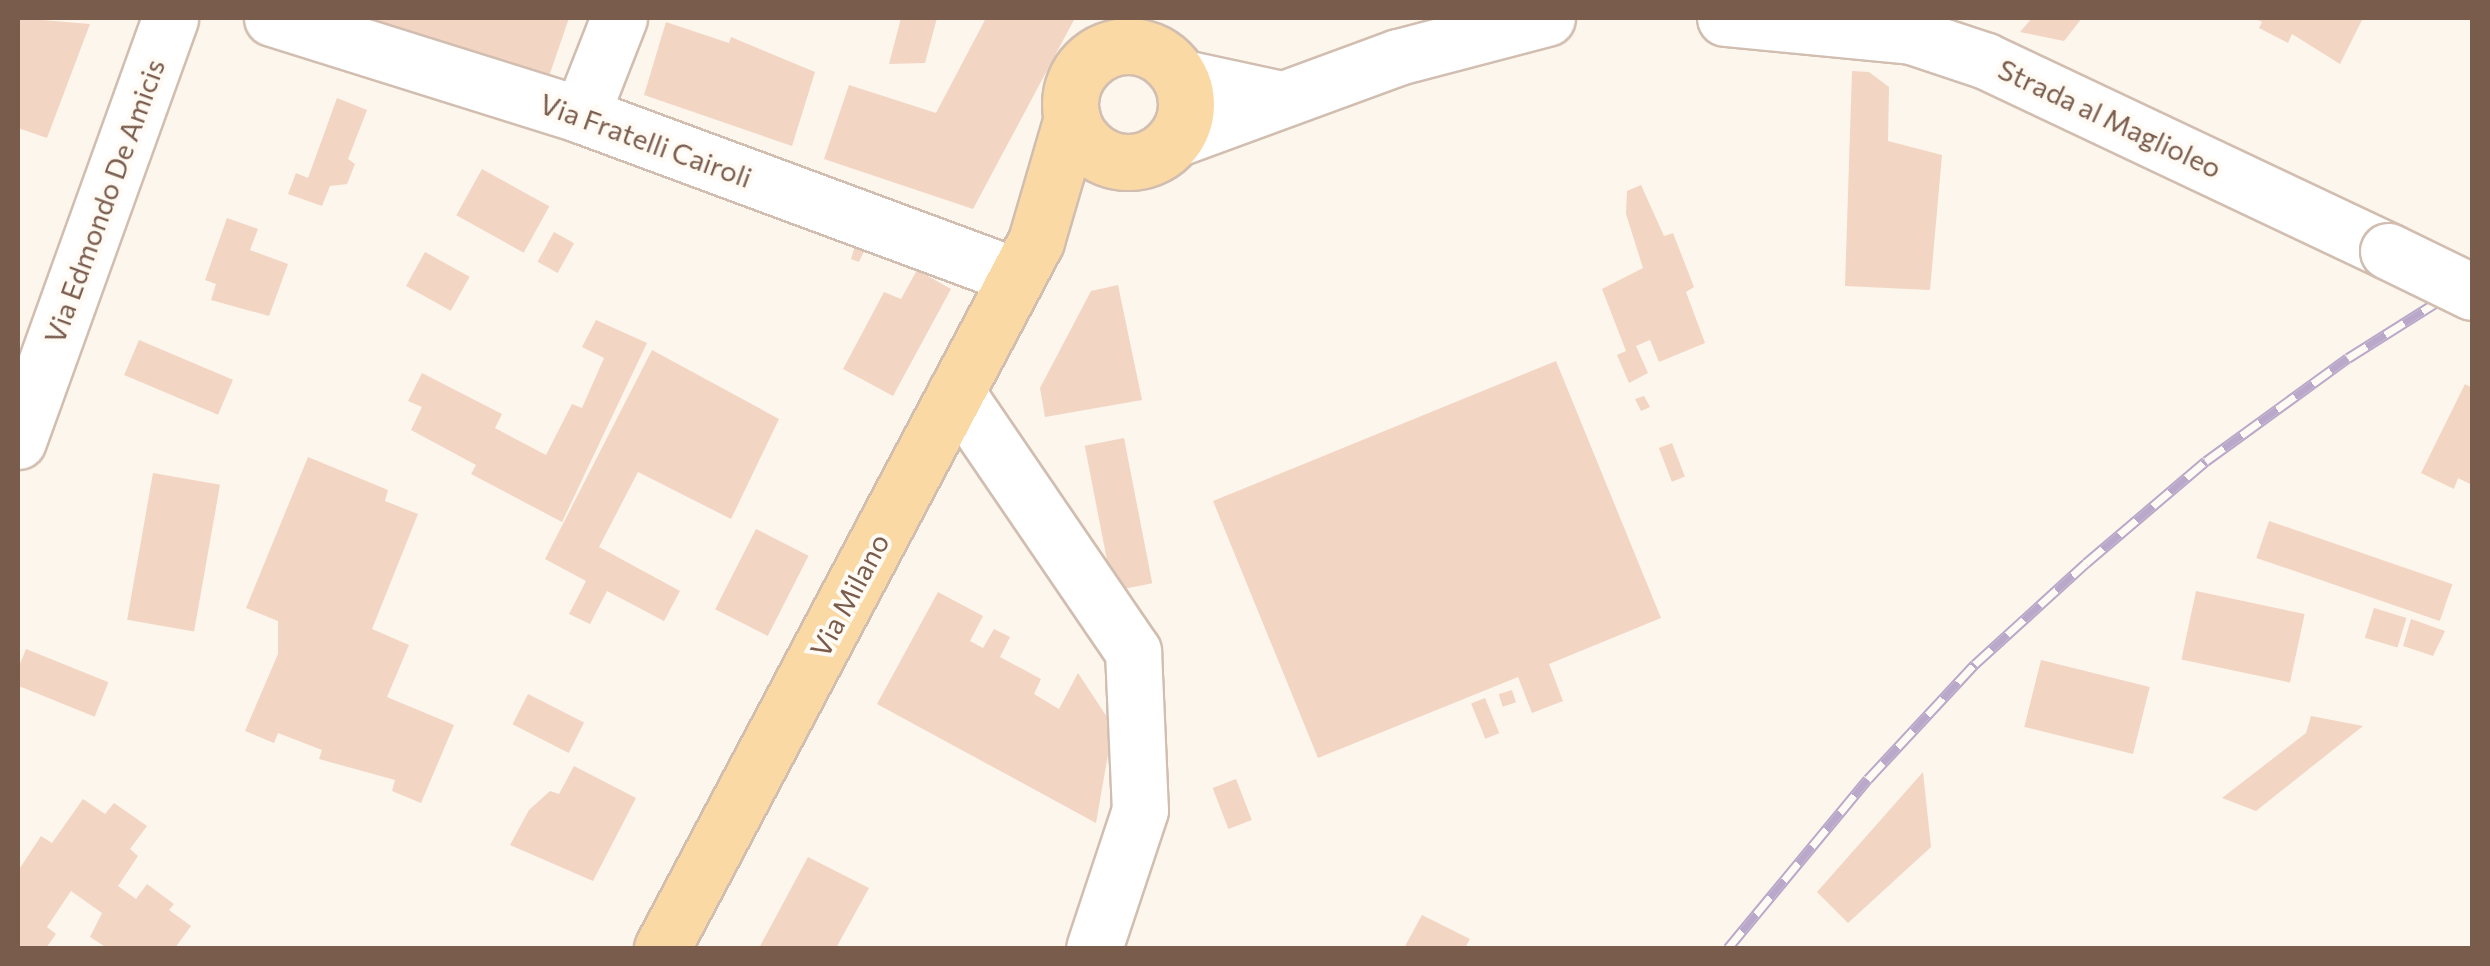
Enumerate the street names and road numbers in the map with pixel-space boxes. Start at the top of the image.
street label: Strada al Maglioleo [1993,52,2227,184]
street label: Via Edmondo De Amicis [37,54,171,348]
street label: Via Fratelli Cairoli [535,86,757,194]
street label: Via Milano [802,528,896,662]

